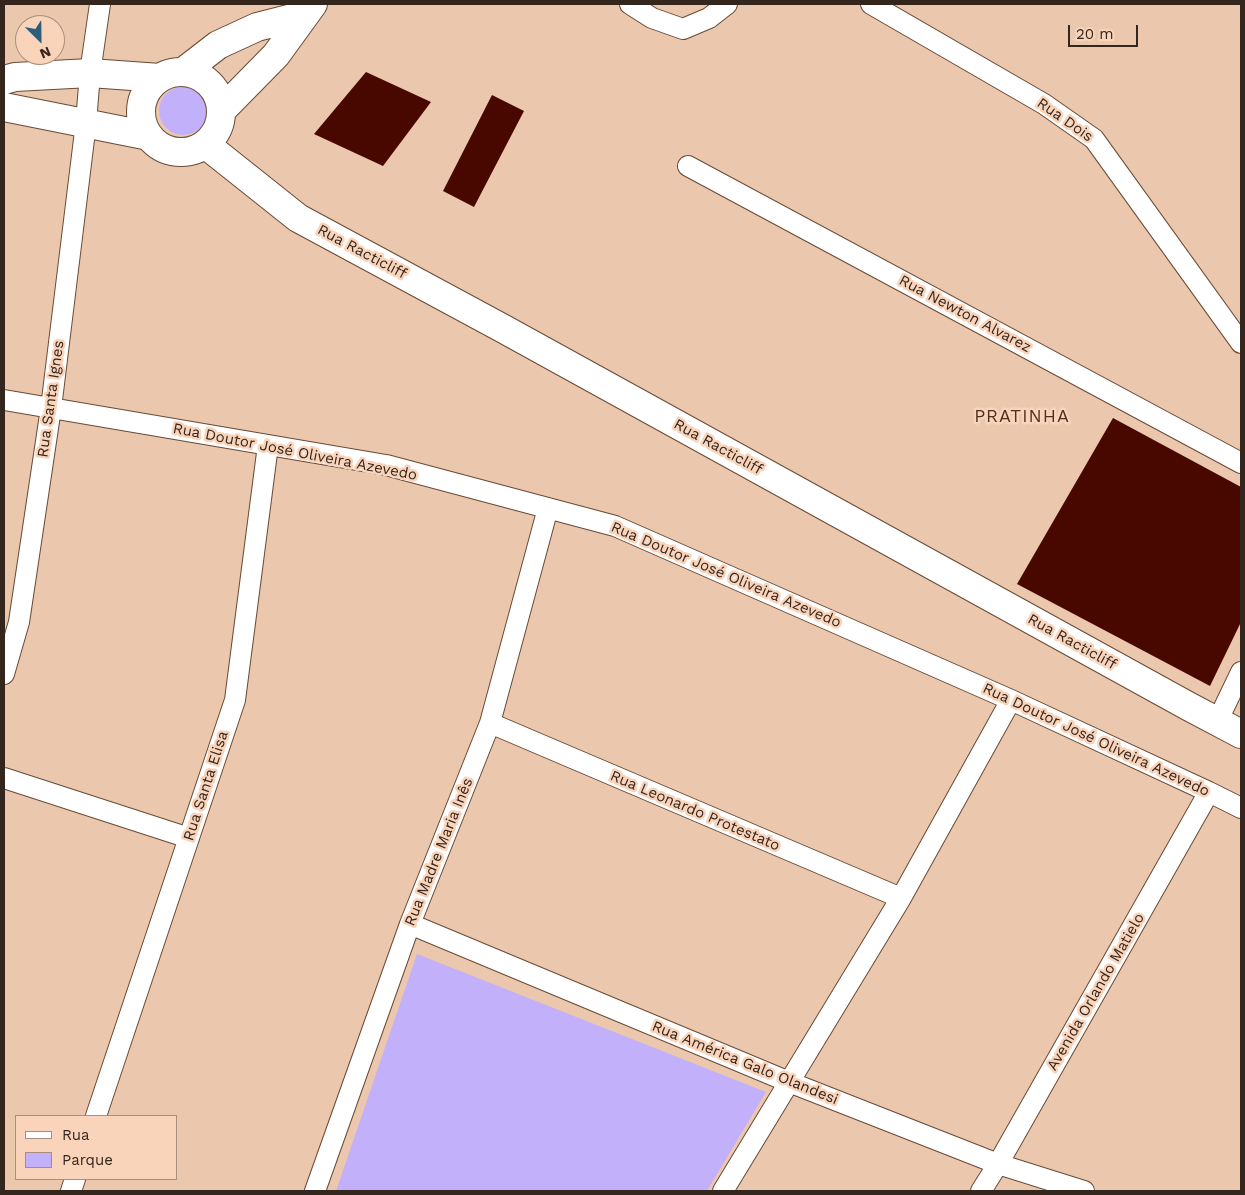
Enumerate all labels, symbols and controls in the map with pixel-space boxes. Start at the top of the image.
north arrow [15,15,65,65]
scale bar [1070,15,1140,47]
text: 20 m [1076,25,1114,43]
text: N [38,43,53,62]
street label: Rua Dois [1033,94,1097,146]
street label: Rua Racticliff [314,221,410,283]
street label: Rua Newton Alvarez [896,272,1034,356]
street label: Rua Santa Ignes [34,339,68,459]
district label: PRATINHA [973,406,1071,428]
street label: Rua Racticliff [671,415,765,479]
street label: Rua Doutor José Oliveira Azevedo [171,419,419,485]
street label: Rua Doutor José Oliveira Azevedo [608,518,844,632]
street label: Rua Racticliff [1025,610,1119,674]
street label: Rua Doutor José Oliveira Azevedo [980,679,1212,801]
street label: Rua Santa Elisa [180,729,232,843]
street label: Rua Leonardo Protestato [607,767,783,855]
street label: Rua Madre Maria Inês [401,775,477,929]
street label: Avenida Orlando Matielo [1044,910,1148,1074]
street label: Rua América Galo Olandesi [649,1017,841,1109]
legend [15,1115,178,1180]
text: Rua [62,1126,90,1144]
text: Parque [62,1151,113,1169]

